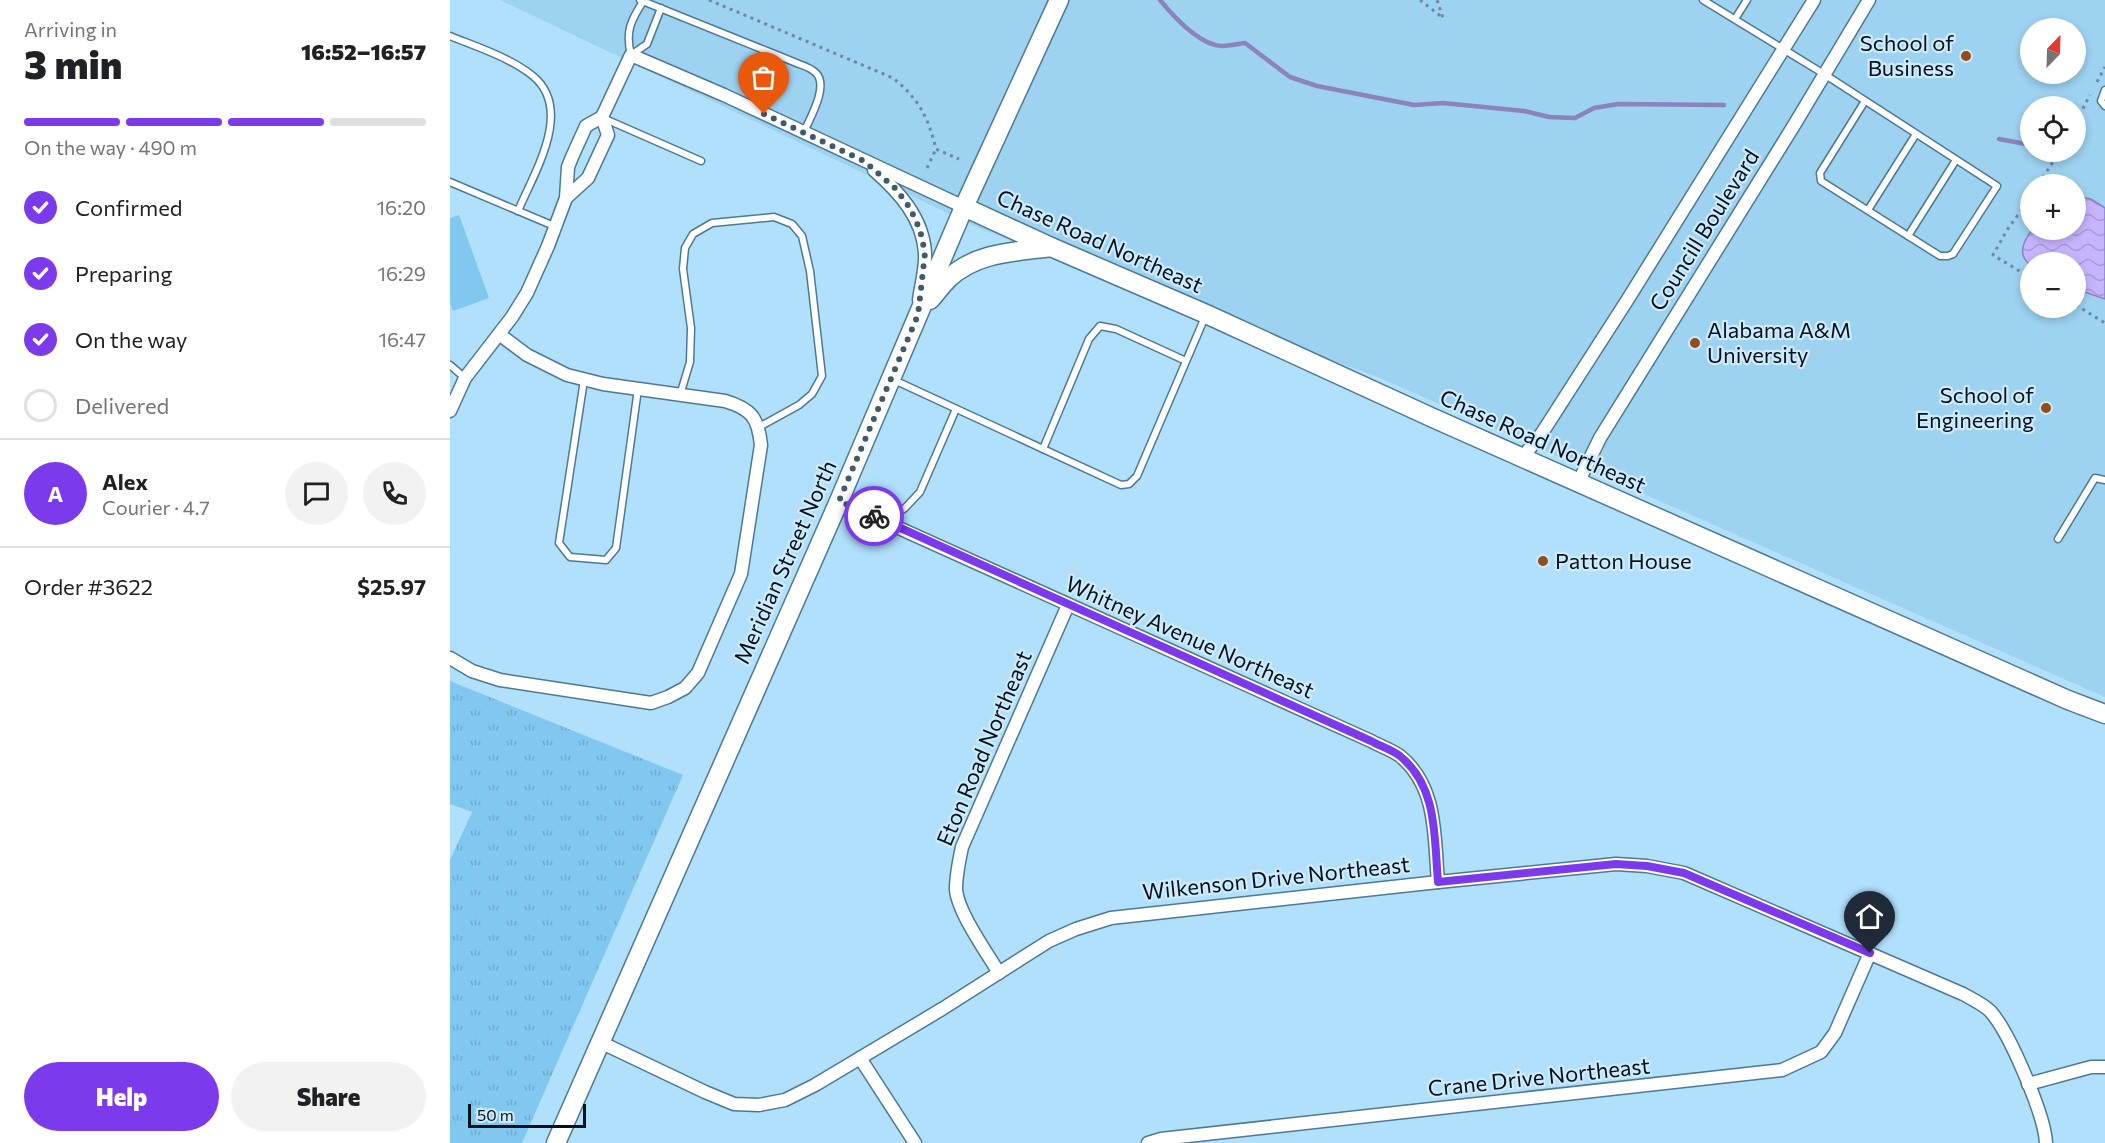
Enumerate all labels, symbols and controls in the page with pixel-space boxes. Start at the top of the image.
text: Arriving in [24,17,117,41]
north arrow [2020,18,2086,84]
map controls [2020,18,2086,318]
place label: School of Business [1860,29,1954,81]
text: 16:52–16:57 [301,38,426,65]
text: 3 min [24,39,122,87]
marker: School of Business [1959,49,1973,63]
pin [738,52,789,114]
icon: bag [747,61,780,94]
button: locate [2020,96,2086,162]
text: On the way · 490 m [24,135,197,159]
street label: Councill Boulevard [1643,144,1764,315]
button: + [2020,174,2086,240]
street label: Chase Road Northeast [993,183,1207,298]
icon: check [24,191,57,224]
text: Confirmed [75,194,182,221]
text: 16:20 [377,195,426,219]
button: − [2020,252,2086,318]
icon: check [24,257,57,290]
text: Preparing [75,260,172,287]
text: 16:29 [377,261,426,285]
place label: Alabama A&M University [1707,316,1851,368]
icon: check [24,323,57,356]
text: On the way [75,326,187,353]
text: 16:47 [378,327,426,351]
marker: Alabama A&M University [1688,336,1702,350]
place label: School of Engineering [1916,381,2034,433]
street label: Chase Road Northeast [1436,383,1650,498]
text: Delivered [75,392,169,419]
marker: School of Engineering [2039,401,2053,415]
street label: Meridian Street North [727,456,842,668]
button: chat [285,462,348,525]
button: phone [363,462,426,525]
text: Alex [102,468,148,495]
text: A [48,480,63,507]
courier [844,486,904,546]
text: Courier · 4.7 [102,495,210,519]
icon: bike [858,500,891,533]
place label: Patton House [1555,547,1692,574]
marker: Patton House [1536,554,1550,568]
street label: Whitney Avenue Northeast [1062,569,1319,704]
text: Order #3622 [24,573,153,600]
text: $25.97 [357,573,426,600]
street label: Eton Road Northeast [930,646,1037,849]
street label: Wilkenson Drive Northeast [1141,850,1411,905]
pin [1844,891,1895,953]
icon: home [1853,900,1886,933]
street label: Crane Drive Northeast [1427,1051,1651,1102]
button: Help [24,1062,219,1131]
button: Share [231,1062,426,1131]
scale bar [468,1101,586,1128]
text: 50 m [477,1105,514,1124]

